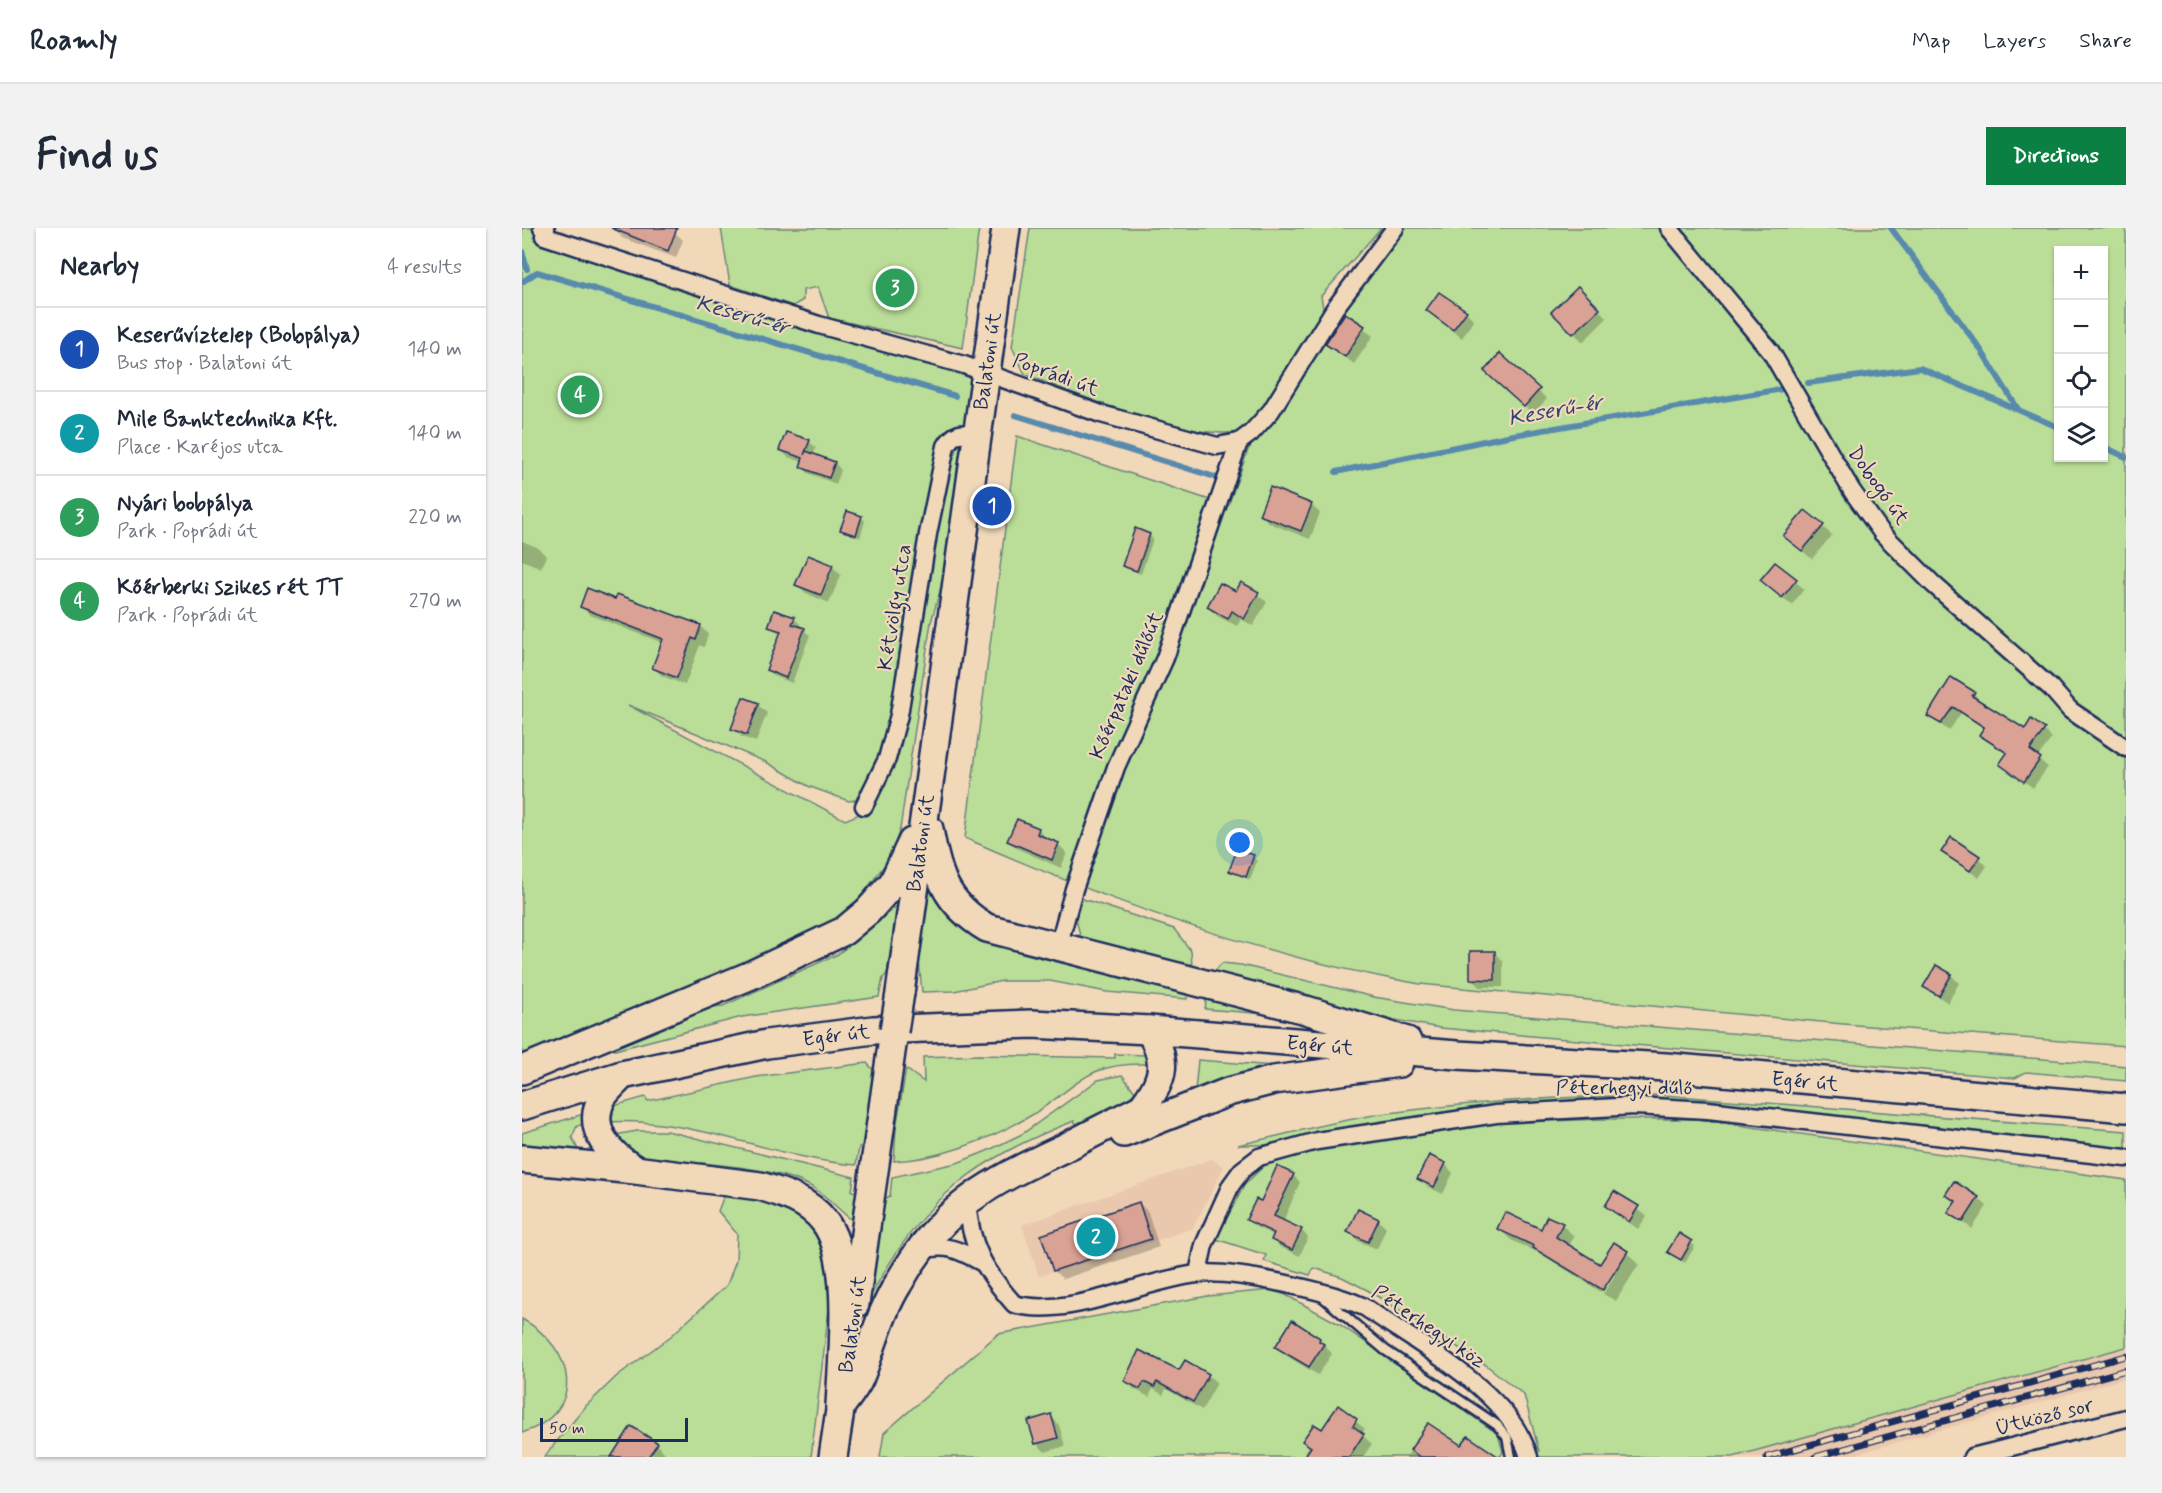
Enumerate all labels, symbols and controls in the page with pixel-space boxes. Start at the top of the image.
text: Roamly [30,23,118,60]
text: Map [1912,27,1950,55]
text: Layers [1983,27,2046,55]
text: Share [2079,27,2132,55]
button: Directions [1986,127,2126,185]
text: Find us [36,129,158,184]
map controls [2054,246,2108,462]
button: + [2054,246,2108,300]
text: Nearby [60,250,139,284]
text: 4 results [387,254,462,281]
pin: 3 [876,266,914,310]
water label: Keserű-ér [693,289,795,343]
button: − [2054,300,2108,354]
street label: Balatoni út [967,310,1009,412]
text: Keserűvíztelep (Bobpálya) [117,322,359,350]
text: 1 [75,336,84,363]
text: 140 m [408,336,462,363]
street label: Poprádi út [1009,346,1103,404]
text: Bus stop · Balatoni út [117,350,292,377]
button: locate [2054,354,2108,408]
pin: 4 [560,372,600,418]
water label: Keserű-ér [1506,388,1607,433]
text: Mile Banktechnika Kft. [117,406,337,434]
button: layers [2054,408,2108,462]
text: 2 [75,420,84,447]
text: 140 m [408,420,462,447]
text: Place · Karéjos utca [117,434,283,461]
street label: Dobogó út [1840,440,1916,532]
pin: 1 [972,484,1012,528]
text: Nyári bobpálya [117,490,253,518]
text: 3 [75,504,84,531]
text: 220 m [408,504,462,531]
text: Park · Poprádi út [117,518,258,545]
street label: Kétvölgy utca [871,542,921,673]
text: Kőérberki szikes rét TT [117,574,344,602]
text: 4 [74,588,85,615]
text: 270 m [409,588,462,615]
text: Park · Poprádi út [117,602,258,629]
street label: Kőérpataki dűlőút [1083,607,1171,764]
street label: Balatoni út [900,792,942,894]
your location [1225,828,1254,857]
street label: Egér út [801,1018,872,1054]
street label: Egér út [1285,1029,1355,1063]
street label: Egér út [1770,1065,1840,1099]
street label: Péterhegyi dűlő [1556,1074,1692,1102]
pin: 2 [1076,1214,1116,1260]
street label: Balatoni út [832,1273,874,1375]
street label: Péterhegyi köz [1366,1278,1491,1375]
street label: Ütköző sor [1992,1391,2097,1443]
scale bar [540,1415,688,1442]
text: 50 m [549,1418,585,1439]

